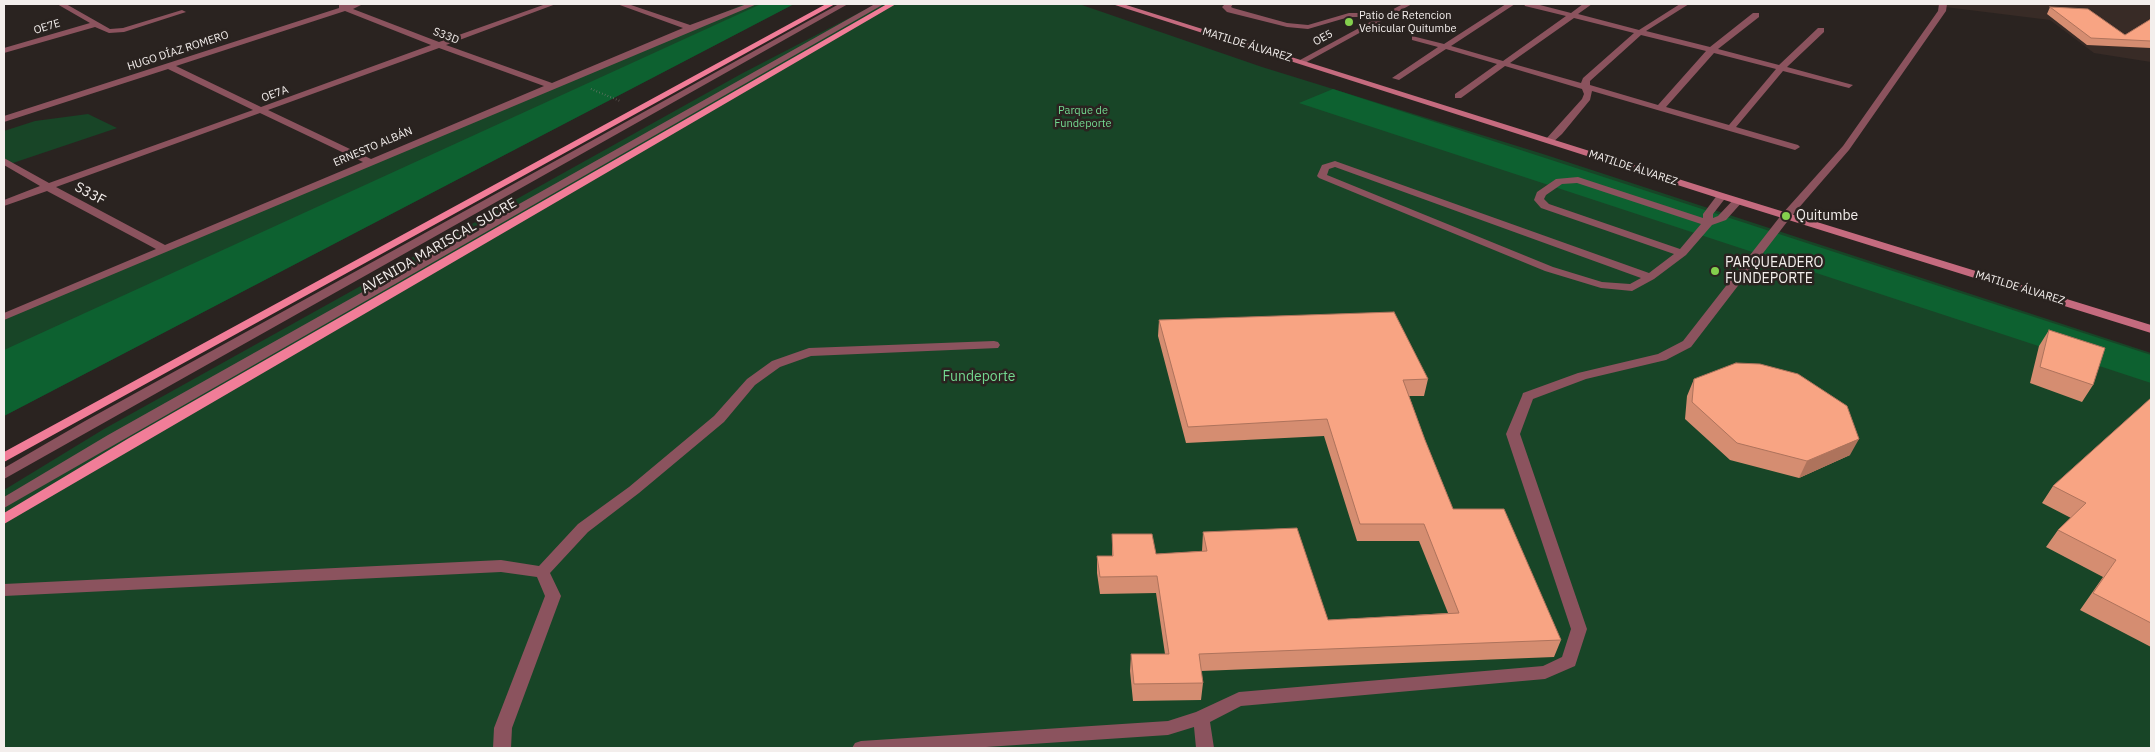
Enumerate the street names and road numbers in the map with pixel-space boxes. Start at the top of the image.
street label: OE7E [32,17,62,37]
street label: S33D [431,25,461,47]
street label: MATILDE ÁLVAREZ [1201,25,1293,65]
street label: OE5 [1311,27,1335,49]
street label: HUGO DÍAZ ROMERO [126,28,230,74]
street label: OE7A [260,83,290,105]
street label: ERNESTO ALBÁN [331,124,415,170]
street label: MATILDE ÁLVAREZ [1587,147,1679,189]
street label: S33F [72,179,108,209]
street label: AVENIDA MARISCAL SUCRE [358,195,520,297]
street label: MATILDE ÁLVAREZ [1974,268,2066,308]

